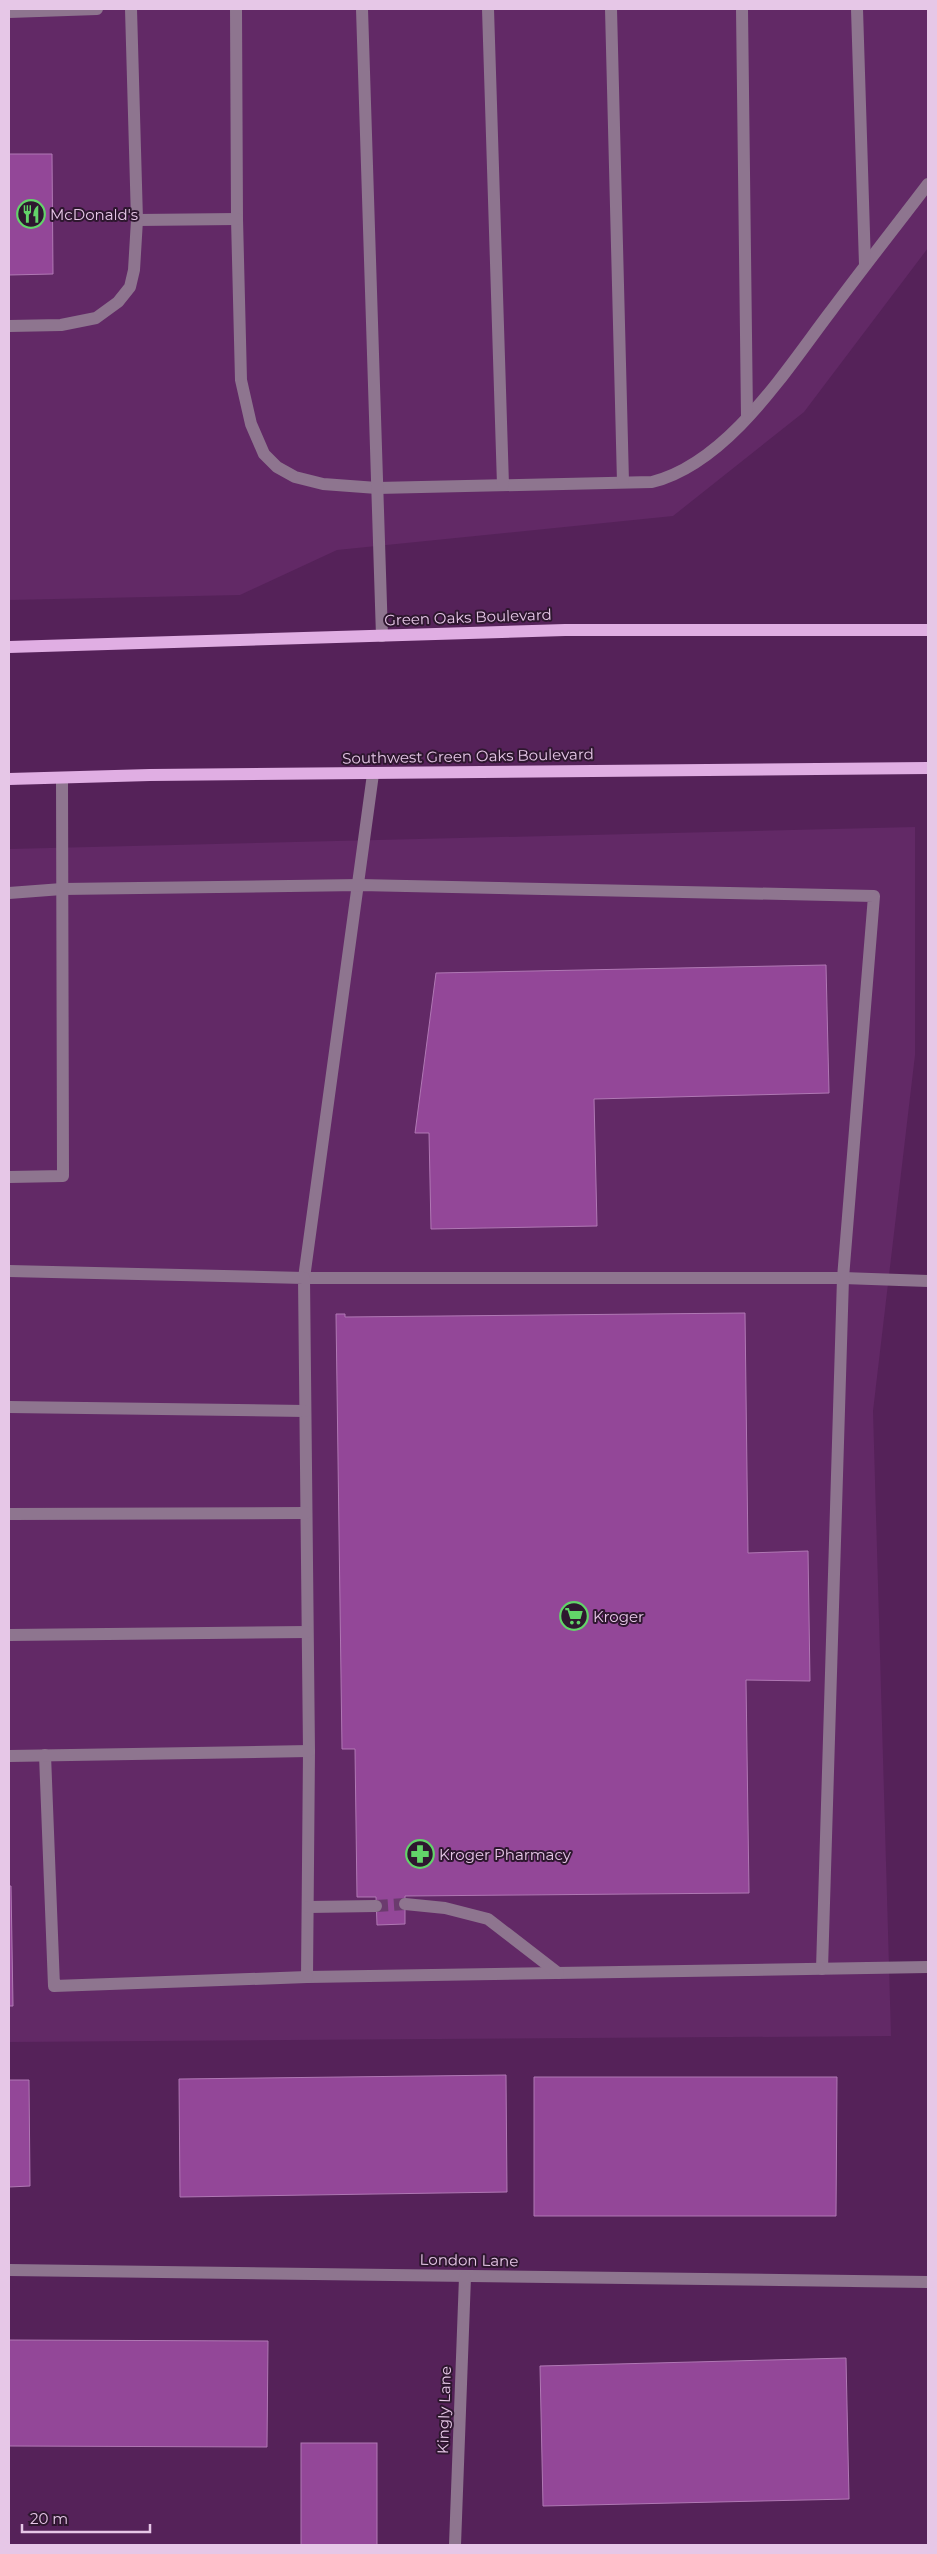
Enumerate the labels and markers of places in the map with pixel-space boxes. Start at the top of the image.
restaurant icon: McDonald's [16,199,46,229]
place label: McDonald's [50,205,138,224]
supermarket icon: Kroger [559,1601,589,1631]
place label: Kroger [593,1607,644,1626]
pharmacy icon: Kroger Pharmacy [405,1839,435,1869]
place label: Kroger Pharmacy [439,1845,572,1864]

